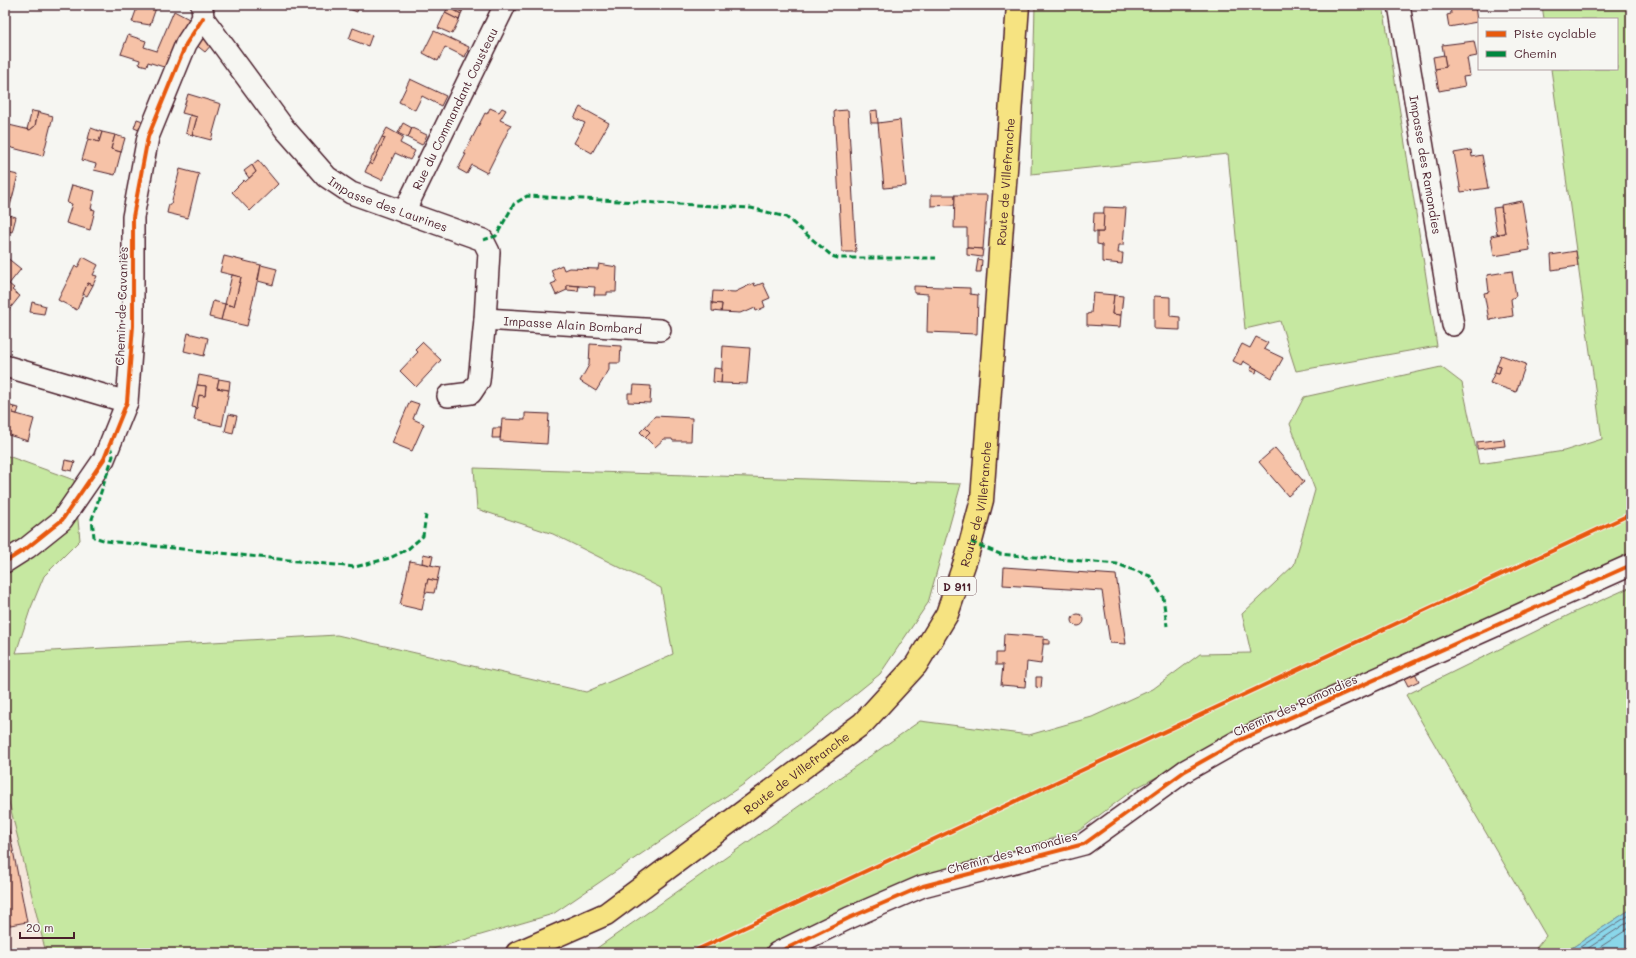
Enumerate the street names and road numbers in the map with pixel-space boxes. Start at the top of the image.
street label: Rue du Commandant Cousteau [408,25,501,192]
street label: Impasse des Ramondies [1406,94,1446,236]
street label: Route de Villefranche [993,117,1018,246]
street label: Impasse des Laurines [325,172,450,235]
street label: Chemin de Cavaniès [111,246,131,366]
street label: Impasse Alain Bombard [503,312,643,337]
street label: Route de Villefranche [956,441,994,569]
road number: D 911 [938,577,976,595]
street label: Chemin des Ramondies [1230,670,1360,740]
street label: Route de Villefranche [740,728,852,817]
street label: Chemin des Ramondies [945,827,1079,877]

